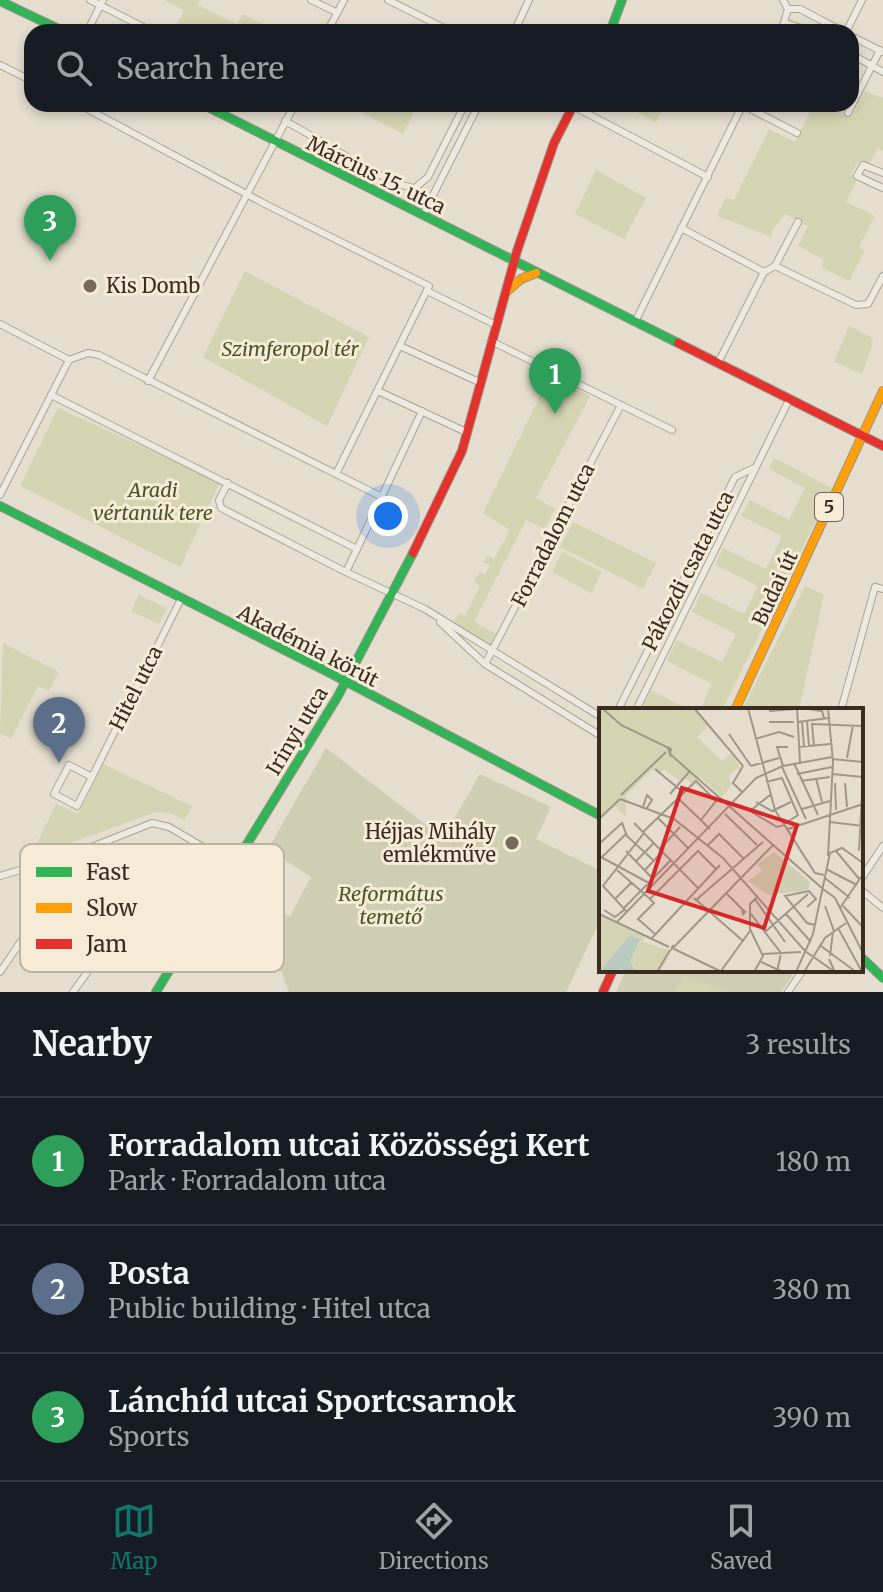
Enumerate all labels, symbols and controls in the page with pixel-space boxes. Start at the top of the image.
search box [24,24,859,112]
icon: search [52,46,96,90]
text: Search here [116,49,284,87]
street label: Március 15. utca [303,130,450,219]
pin: 3 [24,195,76,261]
place label: Kis Domb [106,273,200,298]
marker: Kis Domb [81,277,99,295]
park label: Szimferopol tér [221,336,359,361]
pin: 1 [529,348,581,414]
street label: Forradalom utca [506,459,600,611]
park label: Aradi vértanúk tere [93,477,213,525]
street label: Pákozdi csata utca [636,486,739,655]
road number: 5 [815,493,843,521]
your location [368,496,408,536]
street label: Budai út [746,546,803,629]
street label: Akadémia körút [233,599,383,692]
street label: Hitel utca [104,641,168,734]
street label: Irinyi utca [260,682,333,779]
pin: 2 [33,697,85,763]
inset map [599,708,863,972]
place label: Héjjas Mihály emlékműve [365,819,496,867]
marker: Héjjas Mihály emlékműve [503,834,521,852]
legend [20,844,284,972]
text: Fast [86,858,130,886]
park label: Református temető [338,881,444,929]
text: Slow [86,894,137,922]
text: Jam [85,930,127,958]
text: Nearby [32,1023,152,1065]
text: 3 results [746,1028,851,1061]
text: Forradalom utcai Közösségi Kert [108,1126,590,1164]
text: 1 [52,1145,64,1178]
text: 180 m [776,1145,851,1178]
text: Park · Forradalom utca [108,1164,386,1197]
text: Posta [108,1254,190,1292]
text: 2 [50,1273,66,1306]
text: 380 m [772,1273,851,1306]
text: Public building · Hitel utca [108,1292,431,1325]
text: Lánchíd utcai Sportcsarnok [108,1382,516,1420]
text: 3 [51,1401,65,1434]
text: 390 m [772,1401,851,1434]
text: Sports [108,1420,190,1453]
tab: Map [111,1499,158,1575]
tab: Directions [379,1499,489,1575]
tab: Saved [710,1499,772,1575]

